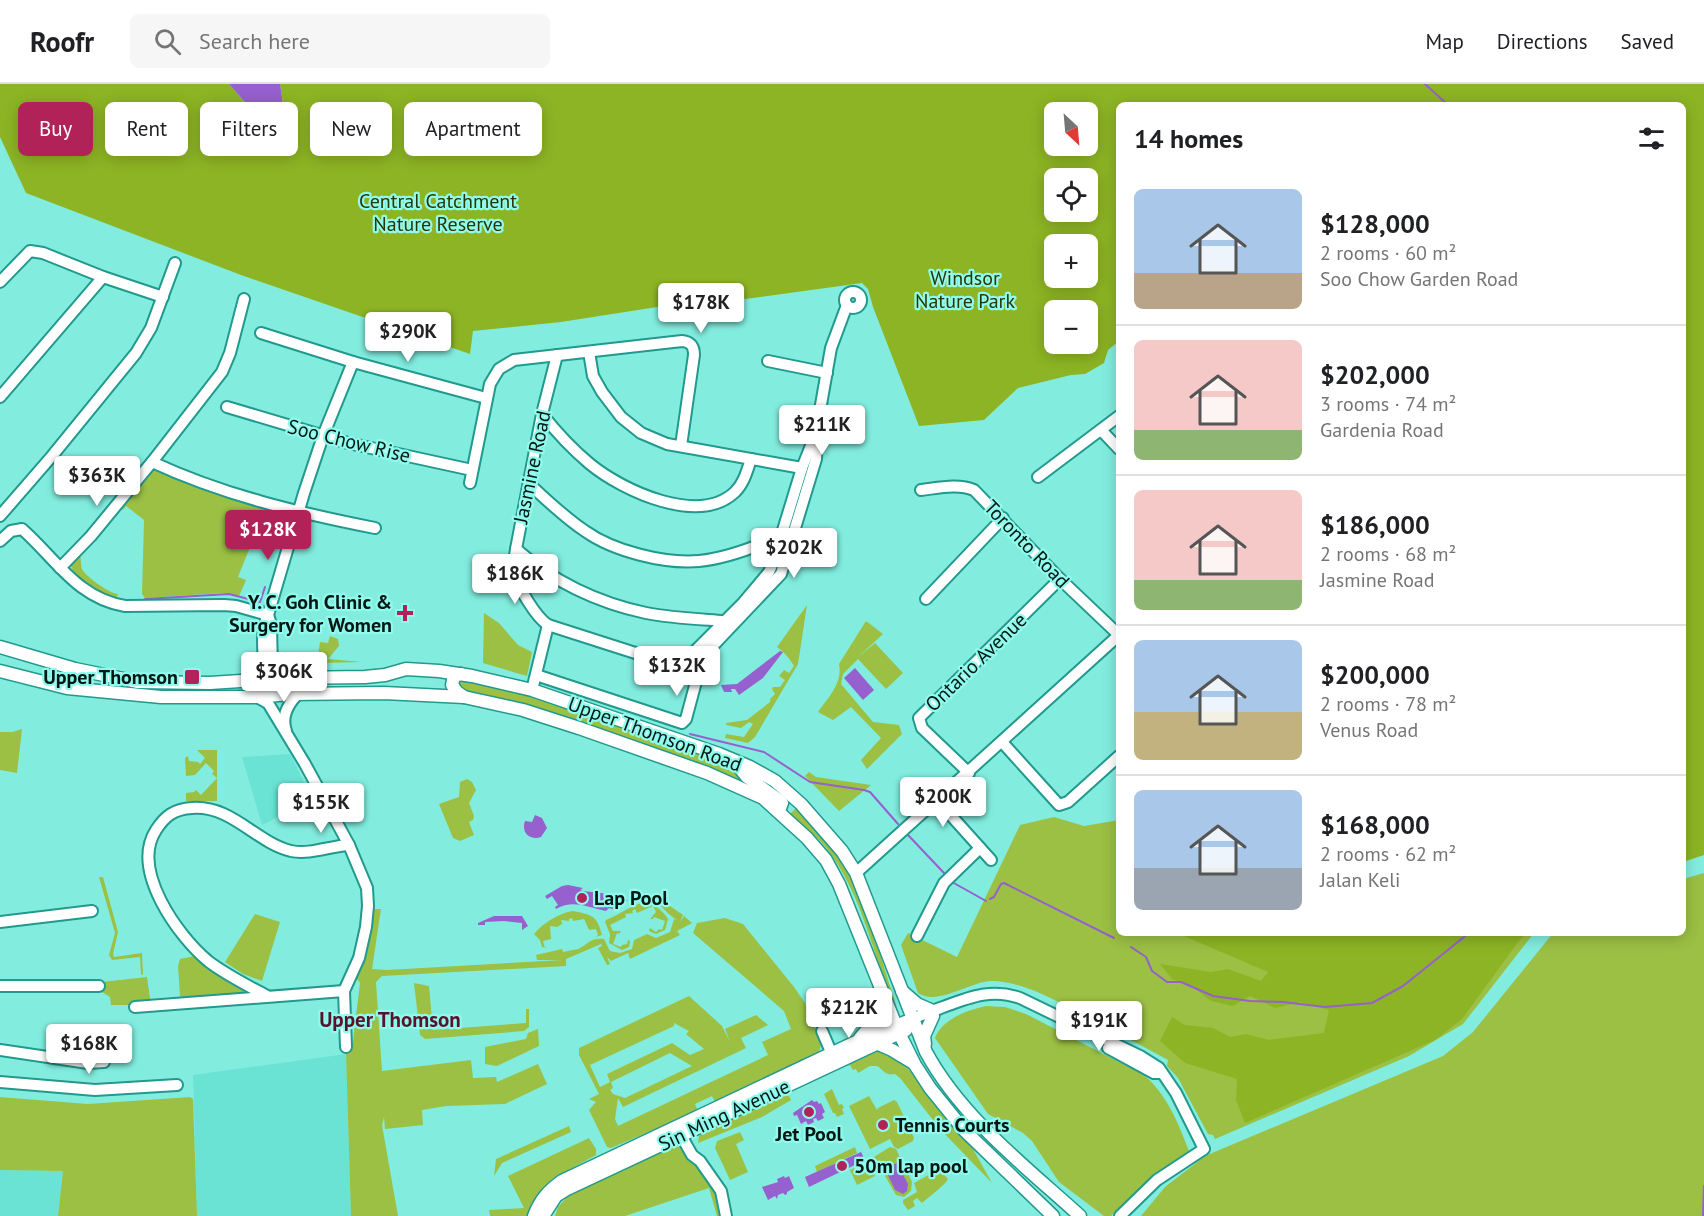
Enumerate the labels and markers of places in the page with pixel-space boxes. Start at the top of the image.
pin: $178K [659,283,743,334]
pin: $290K [366,312,450,363]
pin: $211K [780,405,864,456]
pin: $363K [55,456,139,507]
pin: $128K [226,510,310,561]
pin: $202K [752,528,836,579]
pin: $186K [473,554,557,605]
place label: Y. C. Goh Clinic & Surgery for Women [229,589,392,638]
marker: Y. C. Goh Clinic & Surgery for Women [396,604,414,622]
pin: $132K [635,646,719,697]
pin: $306K [242,652,326,703]
place label: Upper Thomson [43,664,178,690]
marker: Upper Thomson [183,668,201,686]
pin: $200K [901,777,985,828]
pin: $155K [279,783,363,834]
place label: Lap Pool [594,885,668,911]
marker: Lap Pool [575,891,589,905]
pin: $212K [807,988,891,1039]
pin: $191K [1057,1001,1141,1052]
pin: $168K [47,1024,131,1075]
marker: Jet Pool [802,1105,816,1119]
place label: Tennis Courts [895,1112,1009,1138]
marker: Tennis Courts [876,1118,890,1132]
place label: Jet Pool [775,1121,843,1147]
place label: 50m lap pool [854,1153,968,1179]
marker: 50m lap pool [835,1159,849,1173]

